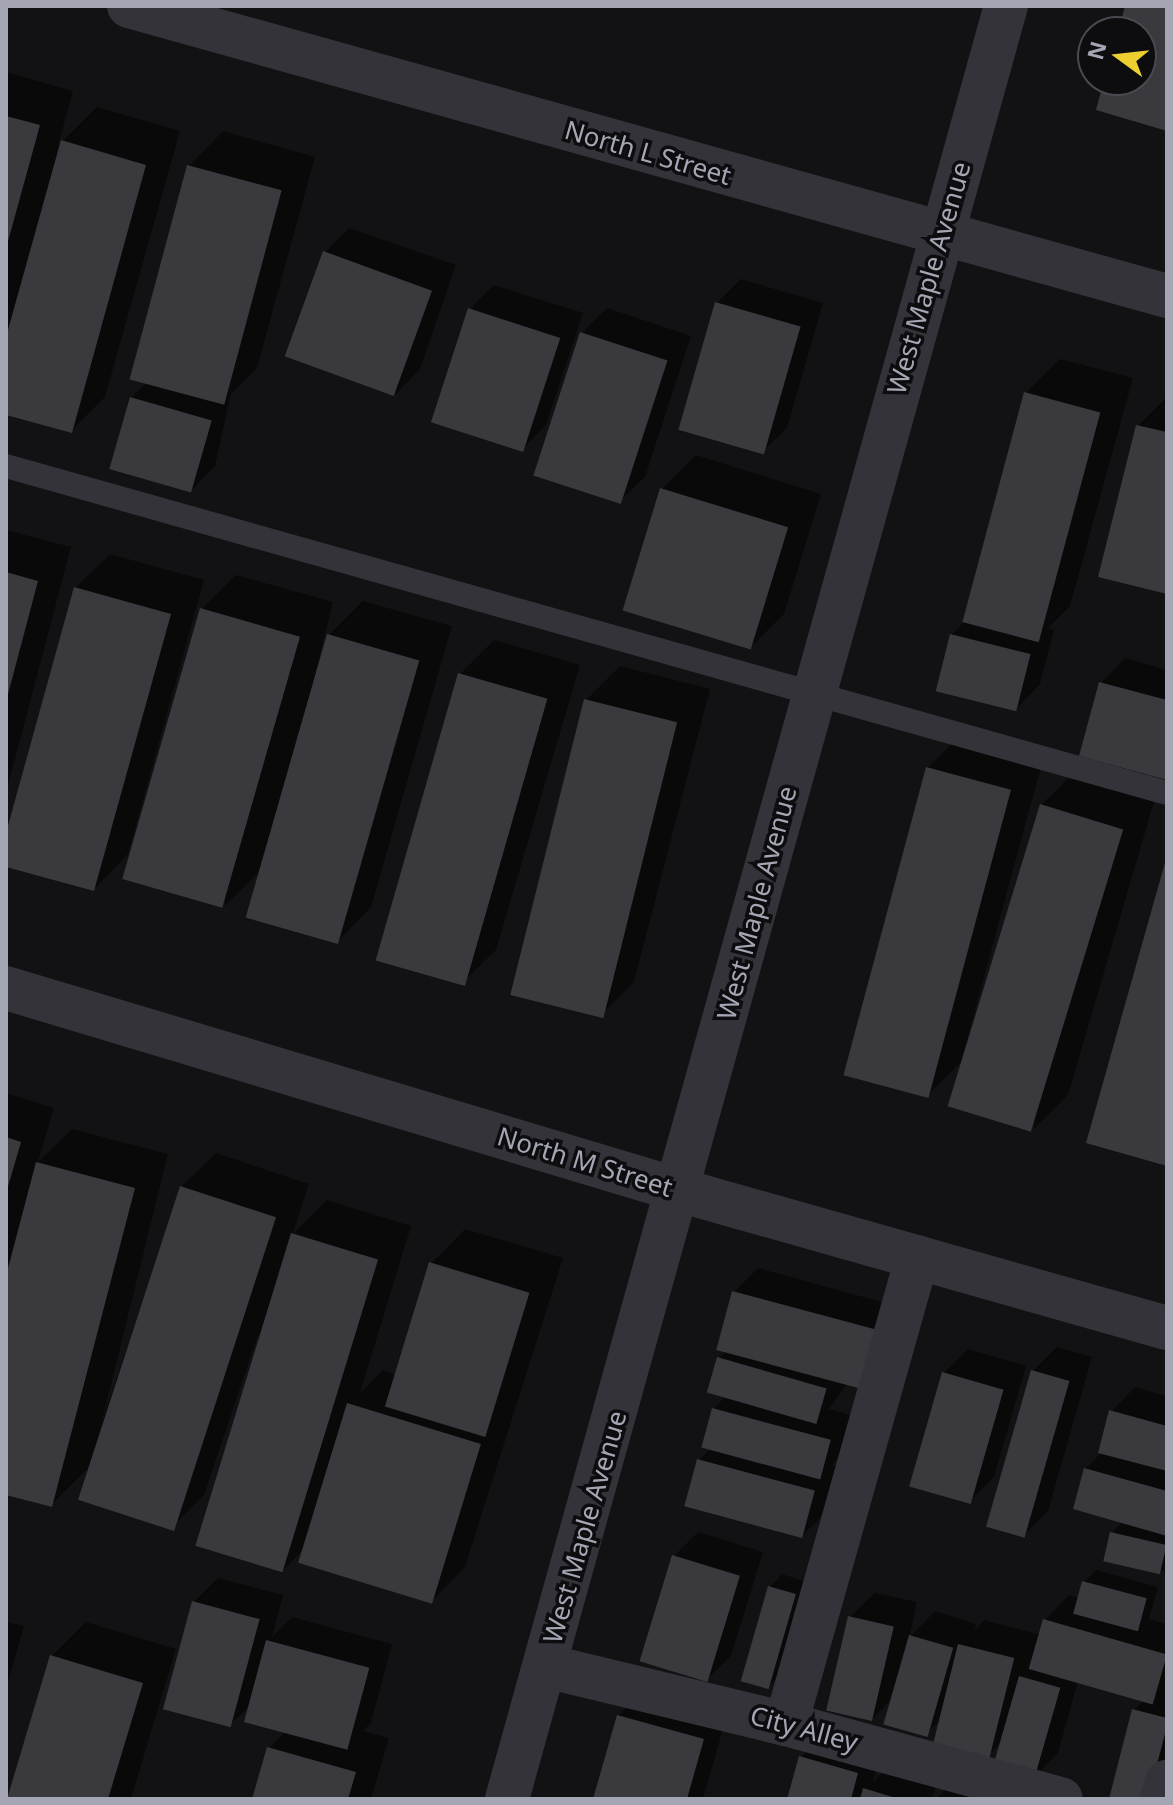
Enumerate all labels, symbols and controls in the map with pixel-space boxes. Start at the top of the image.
north arrow [1077,16,1157,96]
text: N [1079,38,1113,63]
street label: North L Street [561,114,735,192]
street label: West Maple Avenue [881,158,977,398]
street label: West Maple Avenue [711,783,803,1023]
street label: North M Street [494,1121,676,1203]
street label: West Maple Avenue [537,1407,633,1647]
street label: City Alley [747,1700,861,1758]

